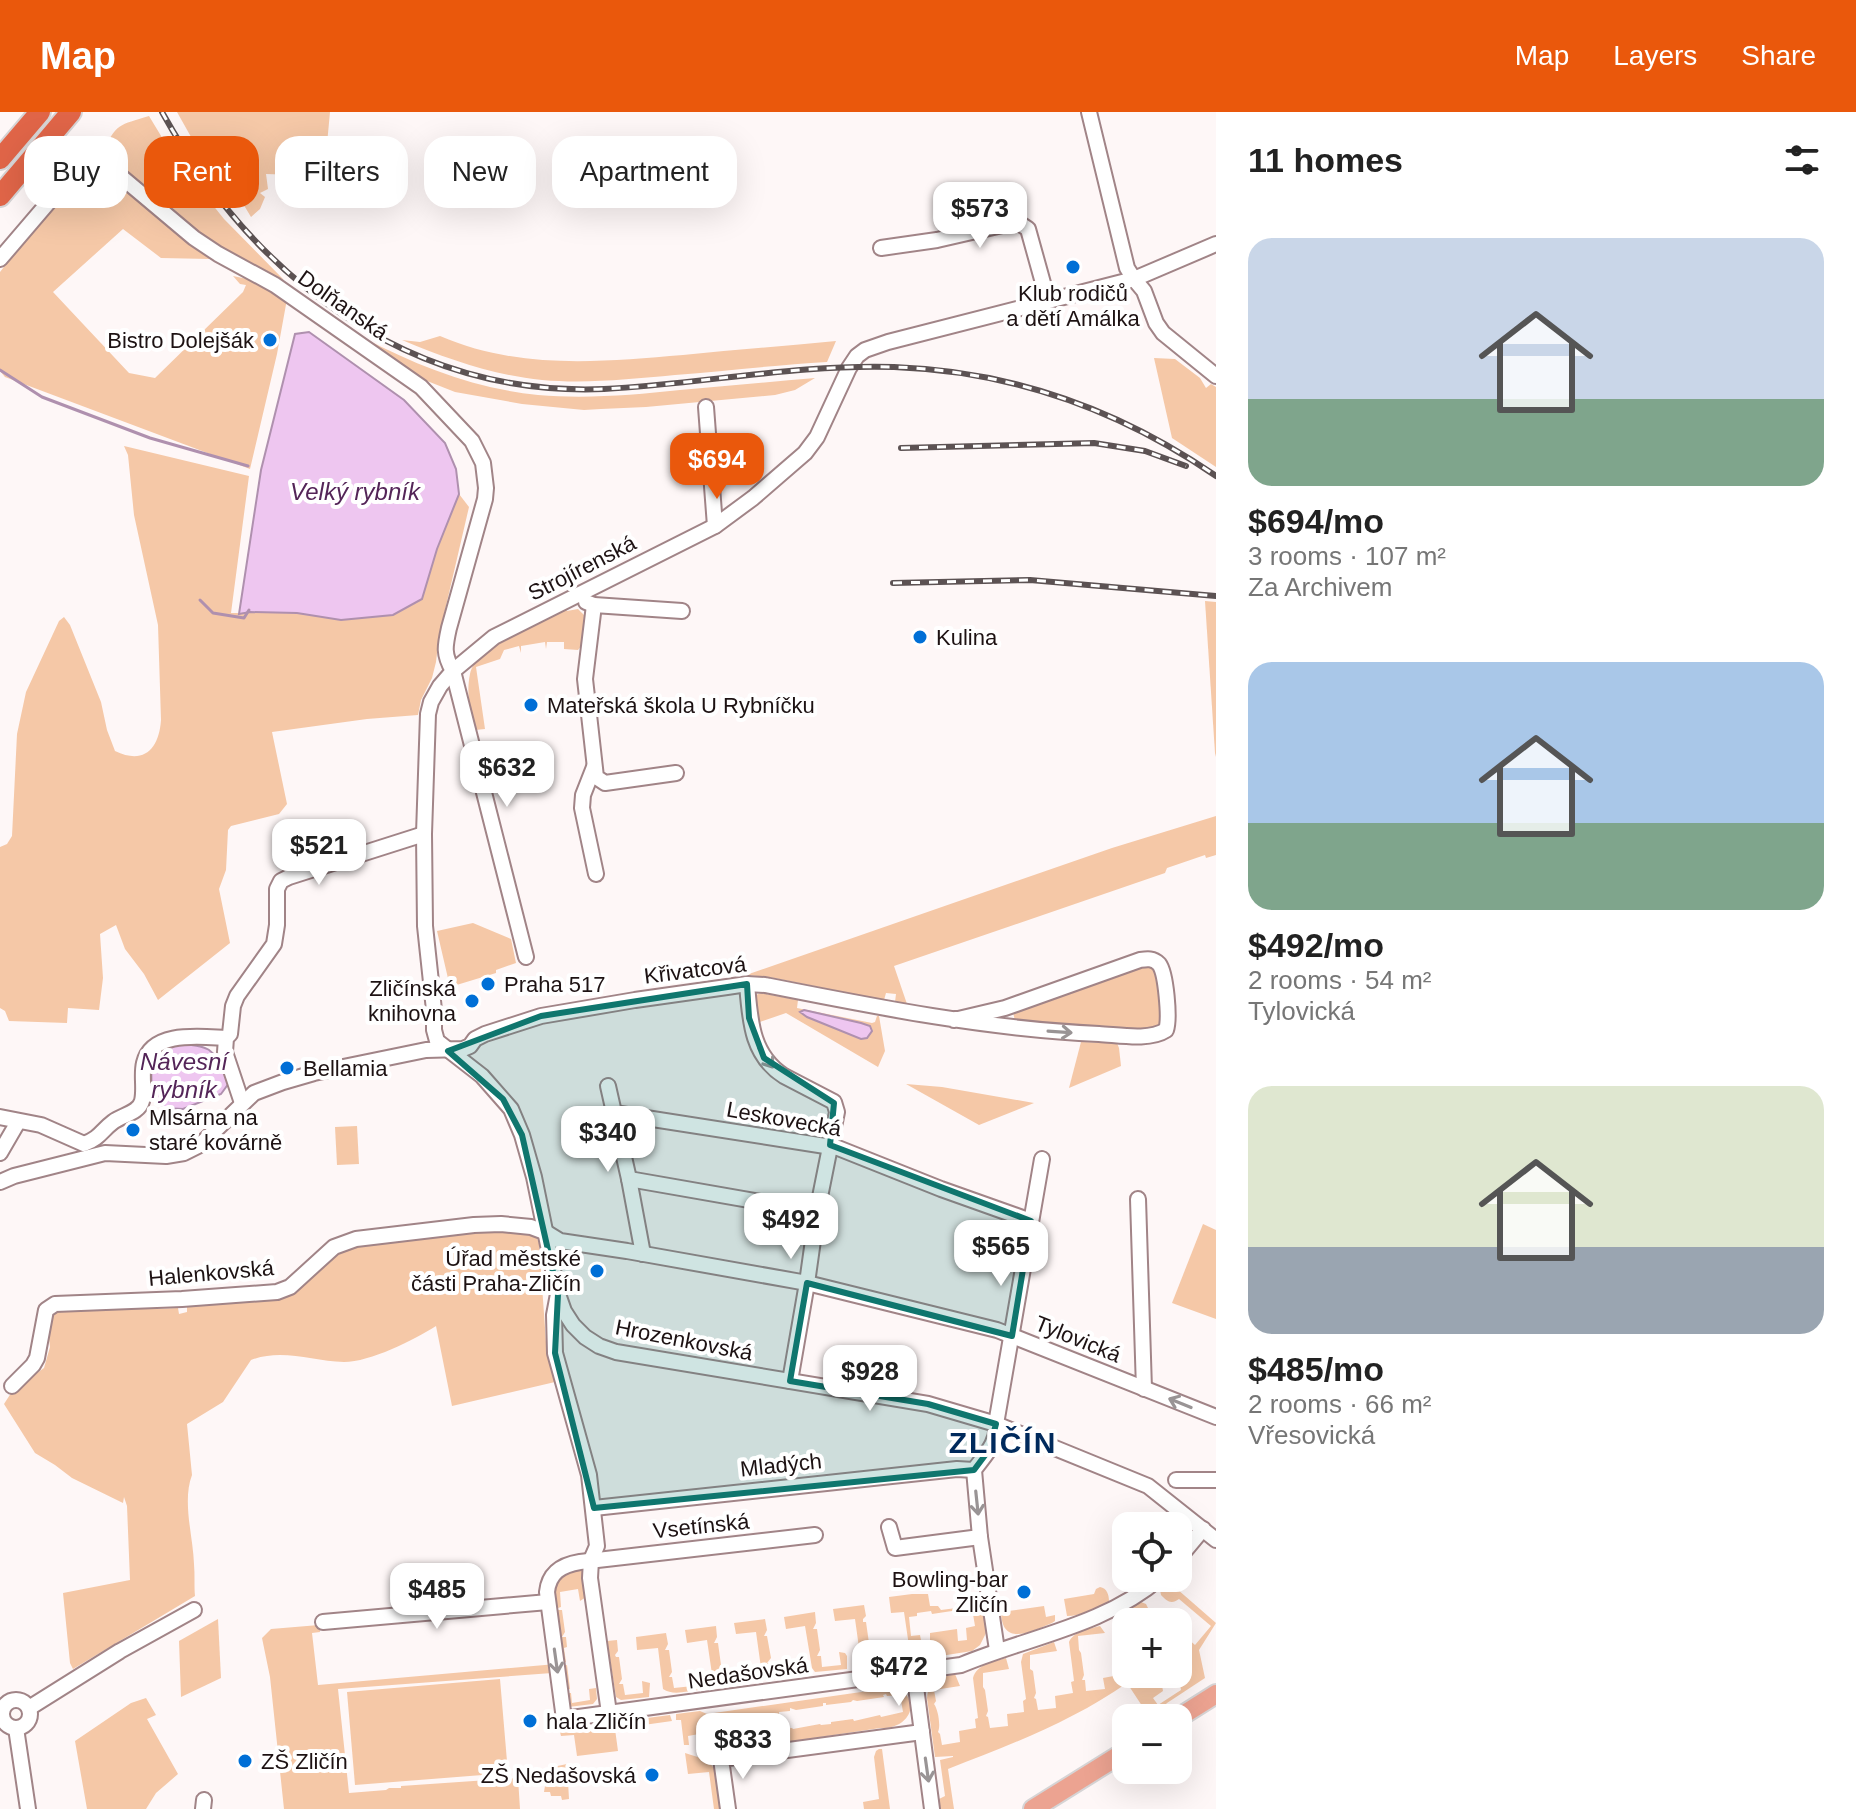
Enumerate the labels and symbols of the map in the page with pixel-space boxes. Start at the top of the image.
pin: $573 [933,182,1027,250]
marker: Klub rodičů a dětí Amálka [1064,258,1082,276]
street label: Dolňanská [293,265,393,345]
place label: Klub rodičů a dětí Amálka [1006,281,1140,331]
place label: Bistro Dolejšák [107,328,255,353]
marker: Bistro Dolejšák [261,331,279,349]
pin: $694 [670,433,764,501]
water label: Velký rybník [290,478,422,505]
street label: Strojírenská [524,530,641,606]
place label: Kulina [936,625,998,650]
marker: Kulina [911,628,929,646]
place label: Mateřská škola U Rybníčku [547,693,815,718]
marker: Mateřská škola U Rybníčku [522,696,540,714]
pin: $632 [460,741,554,809]
pin: $521 [272,819,366,887]
street label: Křivatcová [643,951,748,989]
place label: Praha 517 [504,972,606,997]
marker: Praha 517 [479,975,497,993]
place label: Zličínská knihovna [368,976,457,1026]
marker: Zličínská knihovna [463,992,481,1010]
one-way arrow [1046,1025,1073,1040]
one-way arrow [757,1047,774,1068]
water label: Návesní rybník [140,1048,230,1103]
place label: Bellamia [303,1056,388,1081]
marker: Bellamia [278,1059,296,1077]
street label: Leskovecká [725,1097,844,1142]
place label: Mlsárna na staré kovárně [149,1105,282,1155]
pin: $340 [561,1106,655,1174]
marker: Mlsárna na staré kovárně [124,1121,142,1139]
pin: $492 [744,1193,838,1261]
pin: $565 [954,1220,1048,1288]
place label: Úřad městské části Praha-Zličín [411,1246,581,1296]
street label: Halenkovská [147,1255,276,1291]
marker: Úřad městské části Praha-Zličín [588,1262,606,1280]
street label: Tylovická [1031,1310,1125,1368]
street label: Hrozenkovská [613,1314,756,1366]
pin: $928 [823,1345,917,1413]
one-way arrow [1168,1395,1193,1409]
district label: ZLIČÍN [949,1426,1057,1459]
street label: Mladých [739,1448,823,1482]
one-way arrow [970,1489,985,1516]
street label: Vsetínská [652,1508,751,1543]
pin: $485 [390,1563,484,1631]
place label: Bowling-bar Zličín [892,1567,1008,1617]
marker: Bowling-bar Zličín [1015,1583,1033,1601]
pin: $472 [852,1640,946,1708]
one-way arrow [549,1648,564,1673]
street label: Nedašovská [686,1652,810,1694]
place label: hala Zličín [546,1709,646,1734]
marker: hala Zličín [521,1712,539,1730]
pin: $833 [696,1713,790,1781]
place label: ZŠ Zličín [261,1749,348,1774]
marker: ZŠ Zličín [236,1752,254,1770]
one-way arrow [920,1757,935,1782]
place label: ZŠ Nedašovská [481,1763,637,1788]
marker: ZŠ Nedašovská [643,1766,661,1784]

